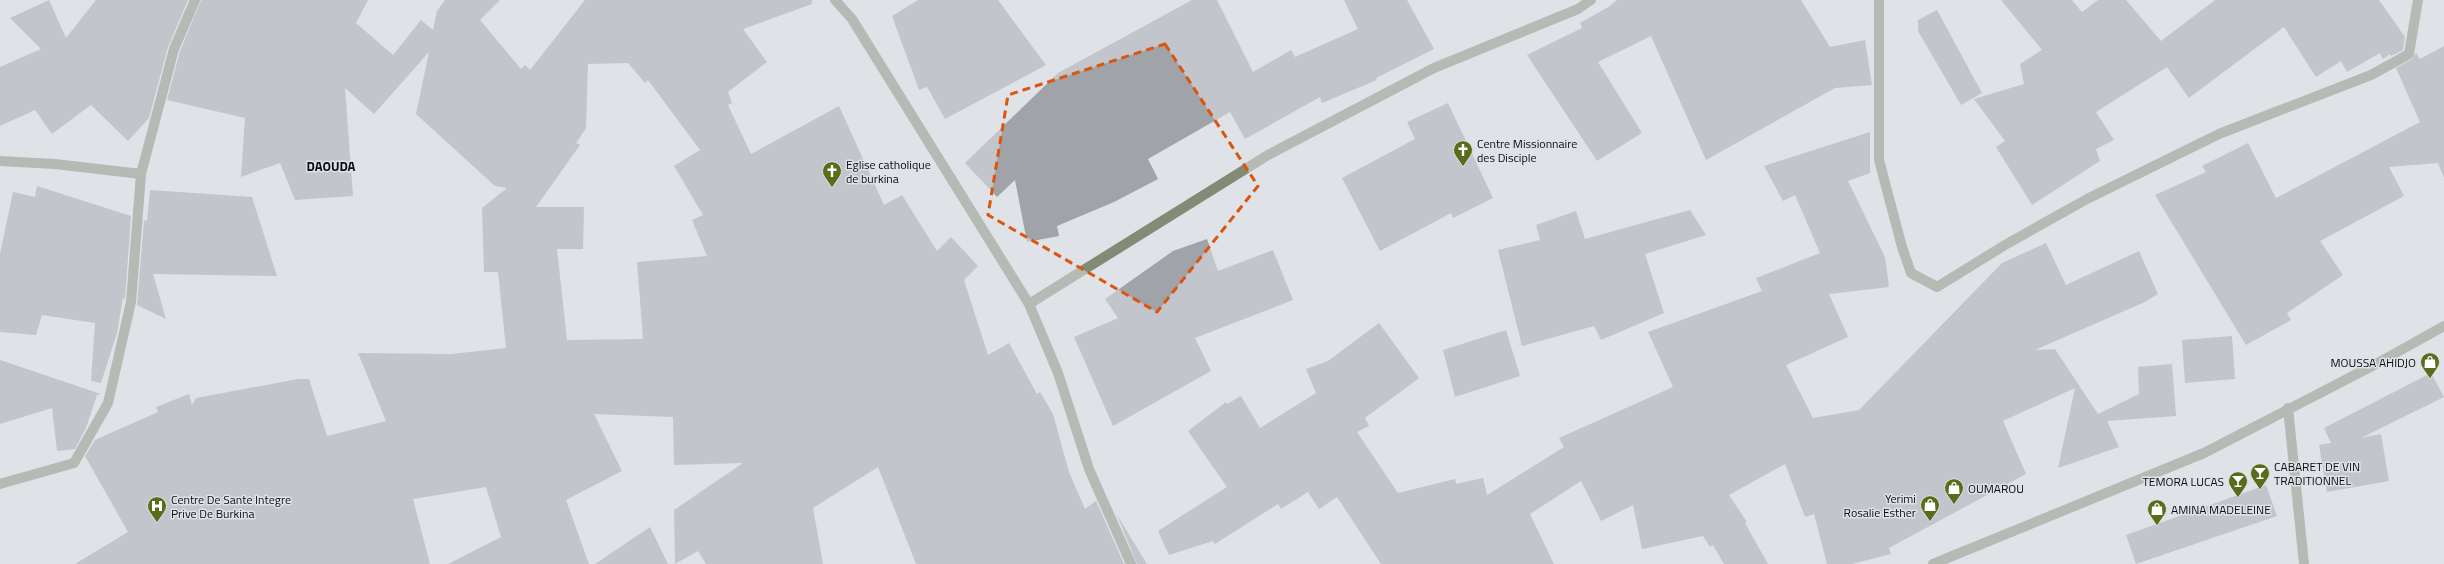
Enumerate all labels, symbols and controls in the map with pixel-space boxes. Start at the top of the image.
place label: Centre Missionnaire des Disciple [1477,134,1577,167]
church icon: Centre Missionnaire des Disciple [1452,139,1474,167]
place label: Eglise catholique de burkina [846,155,931,188]
district label: DAOUDA [307,156,356,176]
church icon: Eglise catholique de burkina [821,160,843,188]
shop icon: MOUSSA AHIDJO [2419,351,2441,379]
place label: MOUSSA AHIDJO [2330,353,2416,372]
place label: CABARET DE VIN TRADITIONNEL [2274,457,2360,490]
bar icon: CABARET DE VIN TRADITIONNEL [2249,462,2271,490]
bar icon: TEMORA LUCAS [2227,470,2249,498]
place label: TEMORA LUCAS [2143,472,2224,491]
shop icon: OUMAROU [1943,477,1965,505]
place label: OUMAROU [1968,479,2024,498]
place label: Yerimi Rosalie Esther [1844,489,1916,522]
place label: Centre De Sante Integre Prive De Burkina [171,490,291,523]
shop icon: Yerimi Rosalie Esther [1919,494,1941,522]
hospital icon: Centre De Sante Integre Prive De Burkina [146,495,168,523]
shop icon: AMINA MADELEINE [2146,498,2168,526]
place label: AMINA MADELEINE [2171,500,2271,519]

